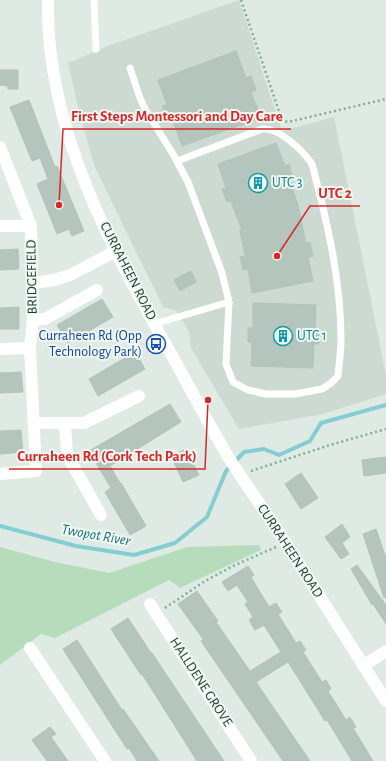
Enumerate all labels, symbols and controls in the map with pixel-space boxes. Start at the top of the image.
callout: First Steps Montessori and Day Care [63,102,291,129]
text: First Steps Montessori and Day Care [71,109,283,124]
building icon: UTC 3 [247,172,269,194]
place label: UTC 3 [272,176,303,190]
callout: UTC 2 [310,179,360,206]
text: UTC 2 [318,186,352,201]
street label: CURRAHEEN ROAD [97,220,159,322]
street label: BRIDGEFIELD [24,240,40,314]
building icon: UTC 1 [272,325,294,347]
place label: Curraheen Rd (Opp Technology Park) [39,329,142,359]
place label: UTC 1 [297,329,326,343]
bus stop icon: Curraheen Rd (Opp Technology Park) [145,333,167,355]
callout: Curraheen Rd (Cork Tech Park) [9,442,205,469]
text: Curraheen Rd (Cork Tech Park) [17,449,197,464]
street label: CURRAHEEN ROAD [255,502,325,600]
water label: Twopot River [60,522,133,549]
street label: HALLDENE GROVE [167,635,235,729]

